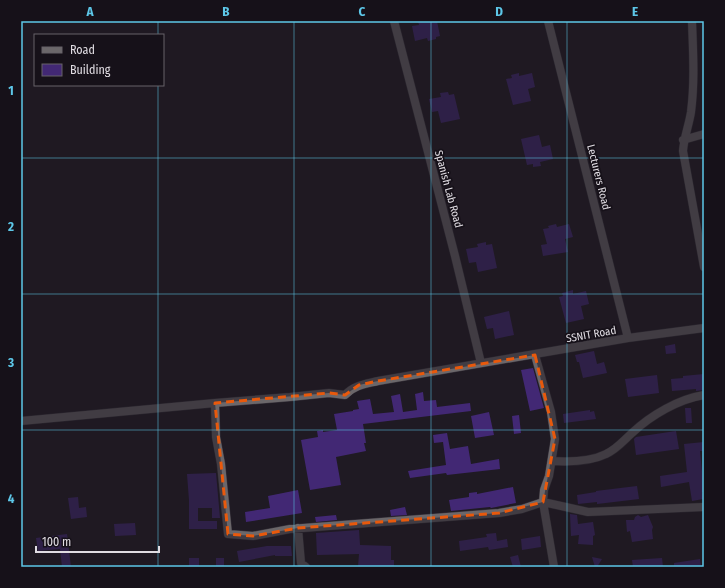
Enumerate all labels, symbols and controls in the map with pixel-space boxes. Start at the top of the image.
text: A [85,4,94,19]
text: B [222,4,230,19]
text: C [359,4,366,19]
text: D [495,4,503,19]
text: E [632,4,638,19]
legend [34,34,164,86]
text: Road [70,43,95,57]
text: Building [70,63,111,77]
text: 1 [8,83,14,98]
street label: Lecturers Road [584,143,613,211]
street label: Spanish Lab Road [432,149,465,229]
text: 2 [7,219,14,234]
street label: SSNIT Road [565,324,617,345]
text: 3 [7,355,14,370]
text: 4 [8,491,15,506]
scale bar [36,528,159,554]
text: 100 m [42,535,71,549]

